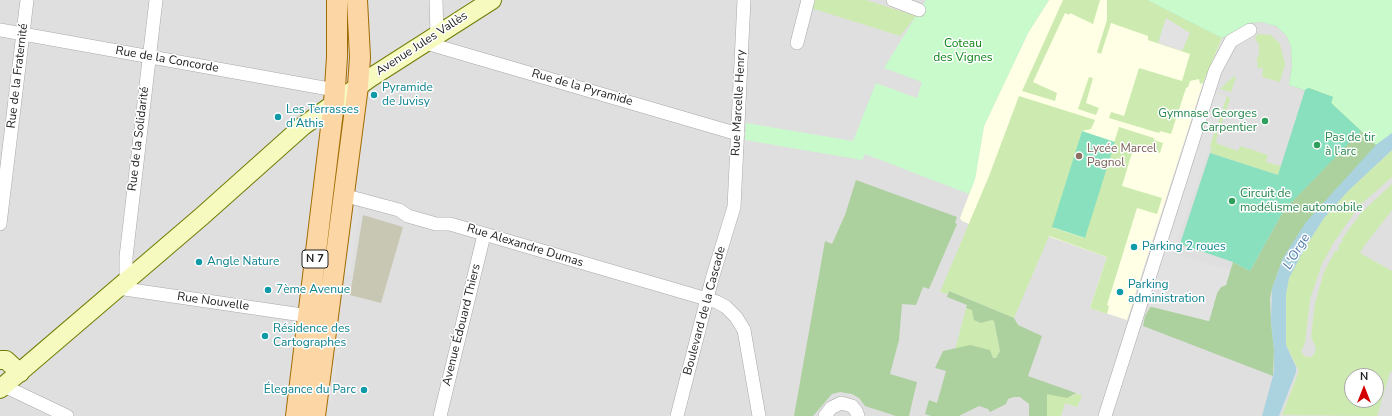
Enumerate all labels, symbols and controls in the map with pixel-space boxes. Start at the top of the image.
street label: Avenue Jules Vallès [373,9,471,79]
street label: Rue de la Fraternité [4,23,32,129]
park label: Coteau des Vignes [933,37,993,65]
street label: Rue de la Concorde [114,44,220,76]
street label: Rue Marcelle Henry [729,49,749,157]
street label: Rue de la Pyramide [530,67,634,109]
place label: Pyramide de Juvisy [382,81,433,109]
street label: Rue de la Solidarité [125,86,153,192]
marker: Pyramide de Juvisy [369,90,379,100]
place label: Les Terrasses d'Athis [286,103,359,131]
place label: Gymnase Georges Carpentier [1158,107,1257,135]
marker: Les Terrasses d'Athis [273,112,283,122]
marker: Gymnase Georges Carpentier [1260,116,1270,126]
place label: Pas de tir à l'arc [1325,131,1375,159]
marker: Pas de tir à l'arc [1312,140,1322,150]
place label: Lycée Marcel Pagnol [1087,142,1157,170]
marker: Lycée Marcel Pagnol [1074,151,1084,161]
place label: Circuit de modélisme automobile [1240,187,1363,215]
marker: Circuit de modélisme automobile [1227,196,1237,206]
street label: Rue Alexandre Dumas [465,221,585,271]
water label: L'Orge [1280,231,1314,273]
place label: Parking 2 roues [1142,240,1226,254]
marker: Parking 2 roues [1129,242,1139,252]
street label: Boulevard de la Cascade [681,245,729,377]
road number: N 7 [302,250,328,268]
place label: Angle Nature [207,255,279,269]
marker: Angle Nature [194,257,204,267]
street label: Avenue Édouard Thiers [440,263,484,387]
place label: Parking administration [1128,278,1205,306]
place label: 7ème Avenue [276,283,350,297]
marker: 7ème Avenue [263,285,273,295]
marker: Parking administration [1115,287,1125,297]
street label: Rue Nouvelle [176,290,250,314]
place label: Résidence des Cartographes [273,322,350,350]
marker: Résidence des Cartographes [260,331,270,341]
north arrow [1344,368,1384,408]
text: N [1360,369,1368,384]
place label: Élegance du Parc [264,383,356,397]
marker: Élegance du Parc [359,385,369,395]

